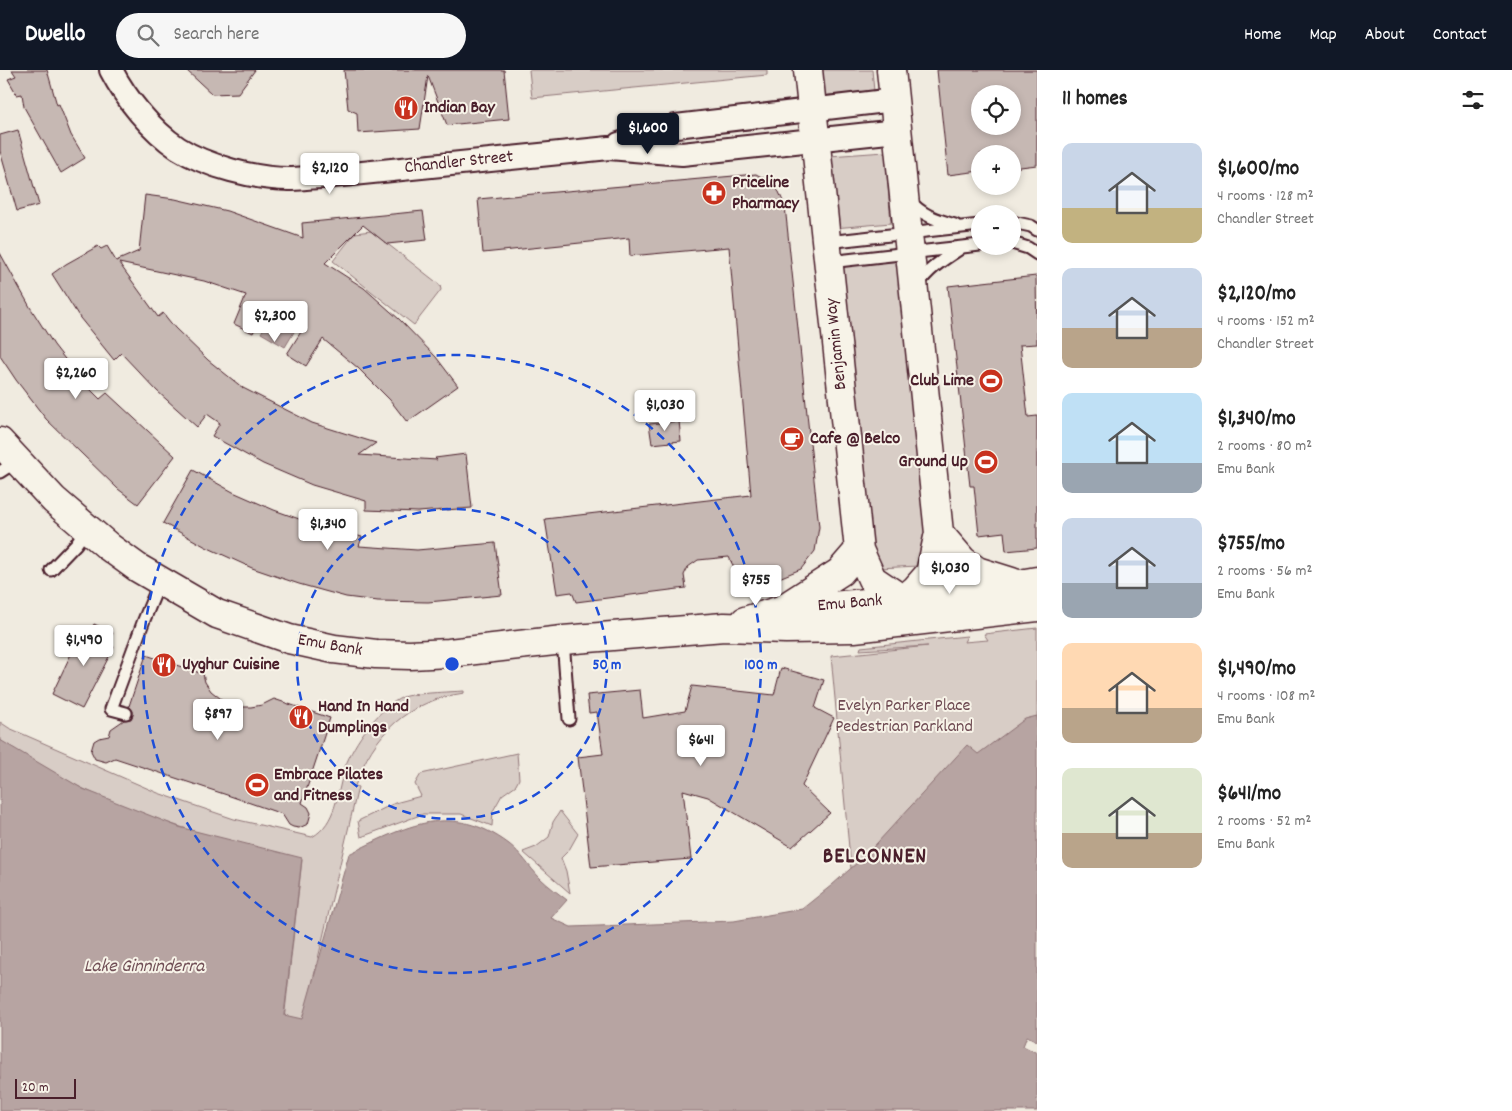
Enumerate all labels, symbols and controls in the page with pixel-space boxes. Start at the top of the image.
search box [116,13,466,58]
text: Dwello [25,18,86,52]
icon: search [134,21,162,49]
text: Search here [174,22,259,49]
text: Home [1244,23,1281,48]
text: Map [1309,23,1337,48]
text: About [1365,23,1405,48]
text: Contact [1433,23,1487,48]
map controls [971,85,1021,255]
button: locate [971,85,1021,135]
text: 11 homes [1062,85,1127,115]
icon: filters [1459,86,1487,114]
restaurant icon: Indian Bay [393,95,419,121]
place label: Indian Bay [424,96,495,121]
pin: $1,600 [607,112,689,155]
text: $1,600 [628,117,668,140]
street label: Chandler Street [403,145,515,181]
button: + [971,145,1021,195]
pin: $2,120 [289,152,371,195]
text: $1,600/mo [1217,155,1299,185]
text: $2,120 [311,157,349,180]
icon: home [1102,163,1162,223]
place label: Priceline Pharmacy [732,171,800,217]
pharmacy icon: Priceline Pharmacy [701,180,727,206]
text: 4 rooms · 128 m² [1217,185,1314,208]
button: − [971,205,1021,255]
text: Chandler Street [1217,208,1314,231]
text: $2,120/mo [1217,280,1296,310]
icon: home [1102,288,1162,348]
street label: Benjamin Way [820,296,854,391]
pin: $2,300 [234,300,316,343]
text: $2,300 [254,305,296,328]
text: 4 rooms · 152 m² [1217,310,1315,333]
text: Chandler Street [1217,333,1314,356]
pin: $2,260 [35,358,117,400]
text: $2,260 [55,362,97,385]
sports icon: Club Lime [978,368,1004,394]
place label: Club Lime [910,369,974,394]
pin: $1,030 [624,390,706,432]
text: $1,030 [645,394,685,417]
text: $1,340/mo [1217,405,1295,435]
icon: home [1102,413,1162,473]
cafe icon: Cafe @ Belco [779,426,805,452]
place label: Cafe @ Belco [810,427,900,452]
text: 2 rooms · 80 m² [1217,435,1312,458]
sports icon: Ground Up [973,449,999,475]
place label: Ground Up [899,450,968,475]
text: Emu Bank [1217,458,1275,481]
pin: $1,340 [287,508,369,551]
text: $1,340 [309,513,347,536]
text: $755/mo [1217,530,1285,560]
icon: home [1102,538,1162,598]
pin: $1,030 [909,552,991,595]
text: $1,030 [930,557,970,580]
text: 2 rooms · 56 m² [1217,560,1312,583]
pin: $755 [726,564,786,607]
text: $755 [741,569,771,592]
text: Emu Bank [1217,583,1275,606]
street label: Emu Bank [816,589,884,619]
pin: $1,490 [43,624,125,667]
street label: Emu Bank [296,628,364,664]
text: $1,490 [65,629,103,652]
restaurant icon: Uyghur Cuisine [151,652,177,678]
place label: Uyghur Cuisine [182,653,280,678]
centre of rings [443,655,461,673]
text: 50 m [593,655,621,677]
text: 100 m [744,655,778,677]
text: $1,490/mo [1217,655,1296,685]
icon: home [1102,663,1162,723]
text: 4 rooms · 108 m² [1217,685,1315,708]
park label: Evelyn Parker Place Pedestrian Parkland [835,694,973,740]
place label: Hand In Hand Dumplings [318,695,409,741]
pin: $897 [188,698,248,741]
text: $897 [204,703,232,726]
restaurant icon: Hand In Hand Dumplings [288,704,314,730]
text: Emu Bank [1217,708,1275,731]
pin: $641 [671,724,731,767]
text: $641 [688,729,714,752]
place label: Embrace Pilates and Fitness [274,763,383,809]
sports icon: Embrace Pilates and Fitness [244,772,270,798]
text: $641/mo [1217,780,1281,810]
icon: home [1102,788,1162,848]
text: 2 rooms · 52 m² [1217,810,1311,833]
text: Emu Bank [1217,833,1275,856]
district label: BELCONNEN [823,842,927,873]
water label: Lake Ginninderra [84,954,205,981]
scale bar [15,1076,76,1099]
text: 20 m [22,1078,49,1098]

